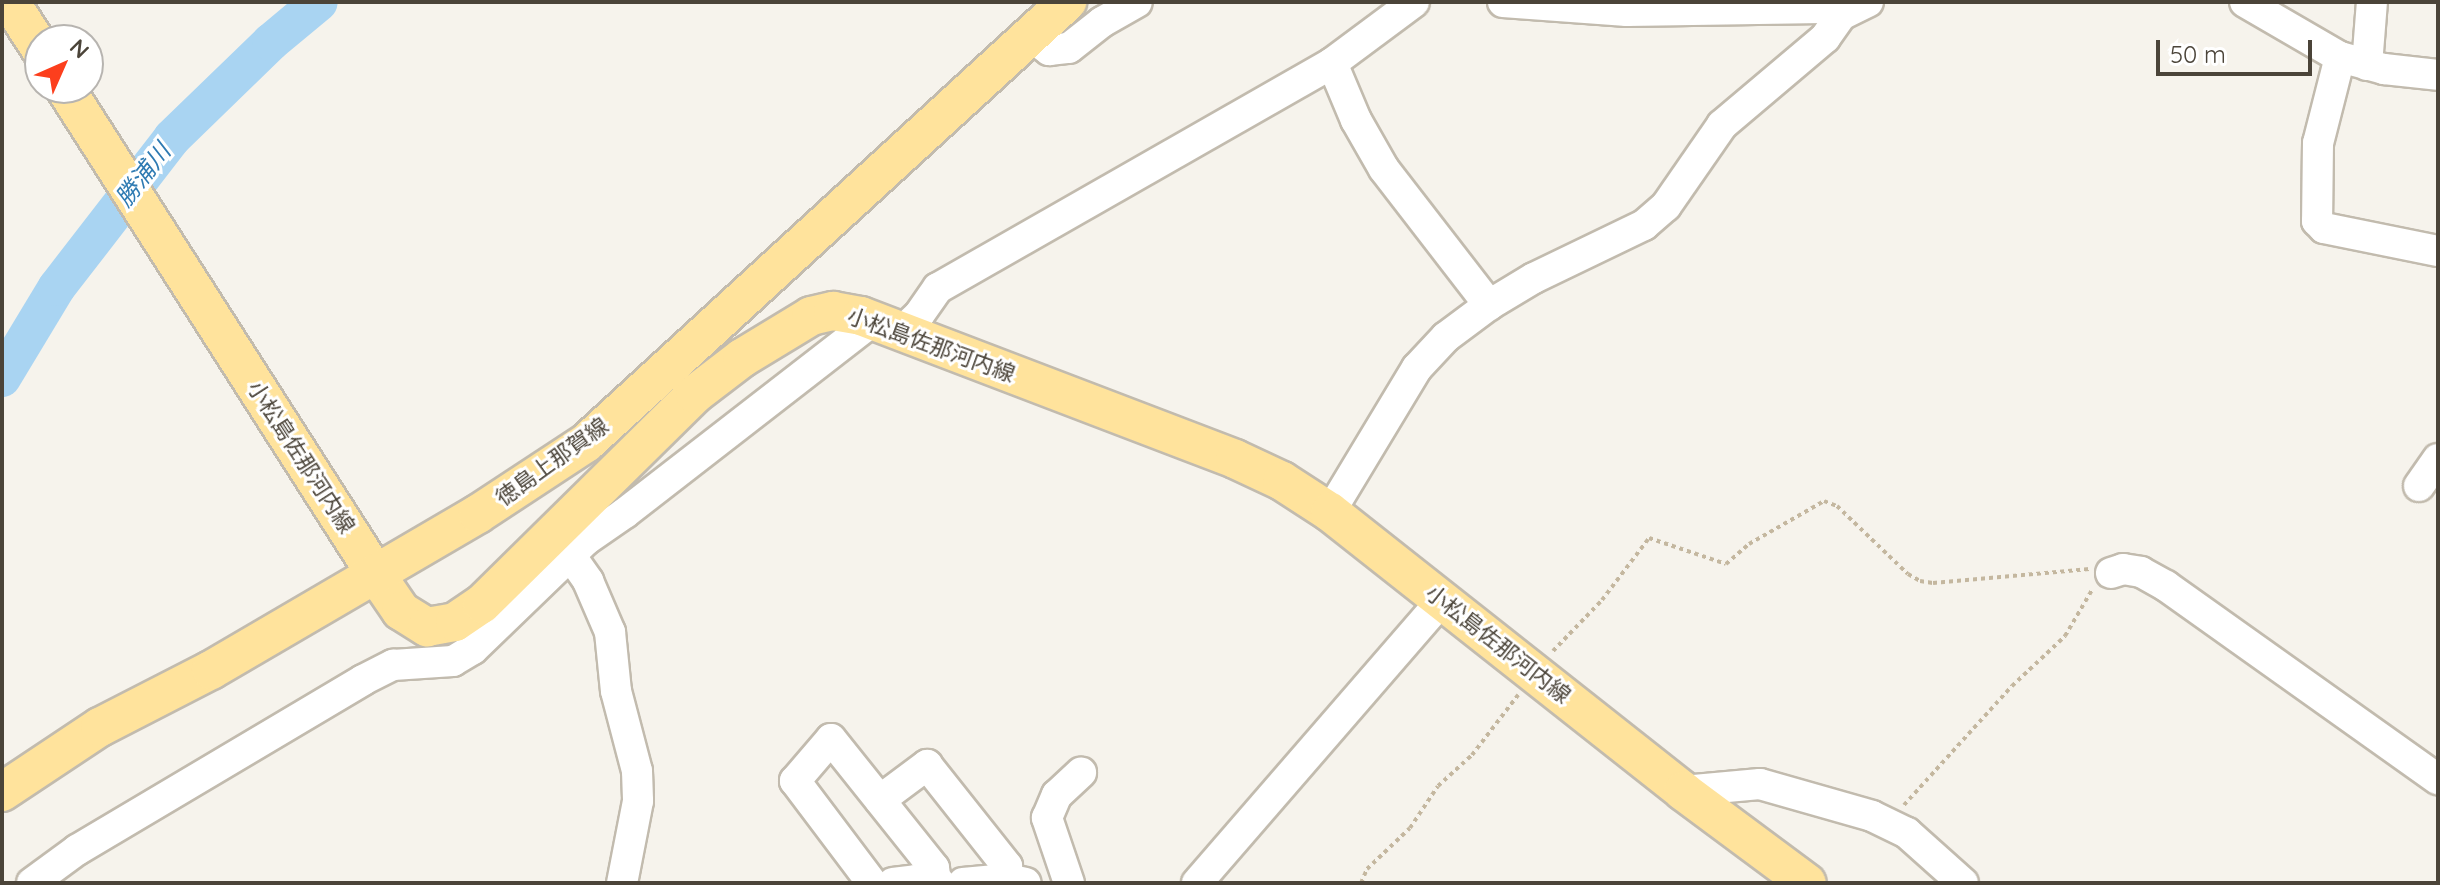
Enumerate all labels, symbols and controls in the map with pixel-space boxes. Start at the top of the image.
north arrow [24,24,104,104]
scale bar [2160,24,2316,74]
text: N [64,33,95,64]
text: 50 m [2170,39,2226,69]
water label: 勝浦川 [109,138,177,212]
street label: 小松島佐那河内線 [844,302,1018,388]
street label: 小松島佐那河内線 [242,376,360,538]
street label: 徳島上那賀線 [491,413,613,511]
street label: 小松島佐那河内線 [1421,579,1575,709]

